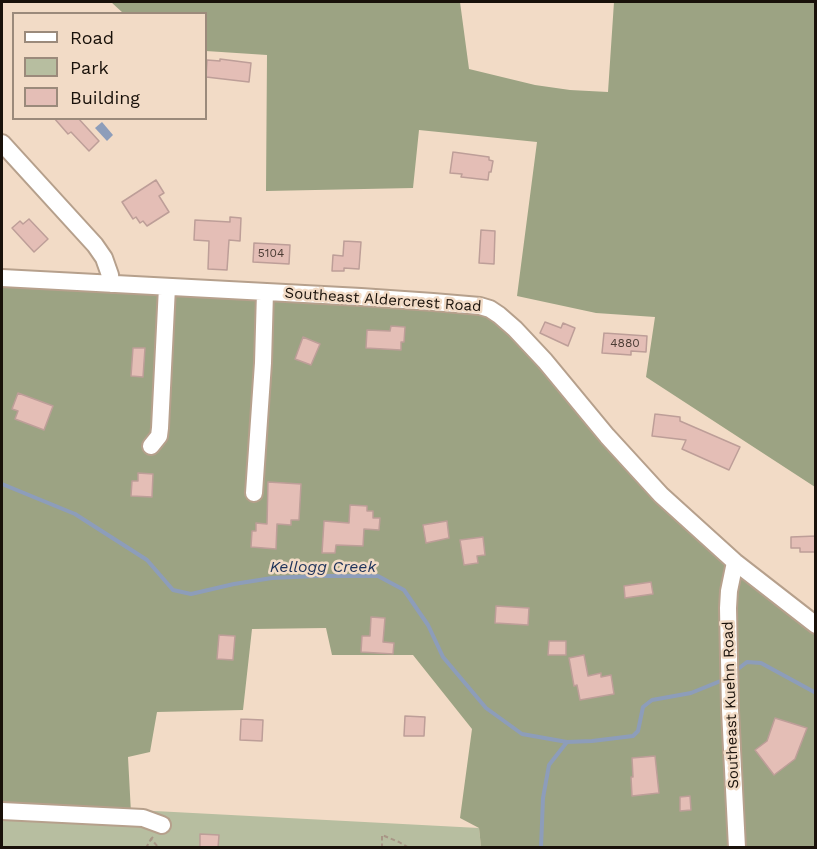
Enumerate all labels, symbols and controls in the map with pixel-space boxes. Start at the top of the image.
legend [12,12,207,120]
text: Road [70,27,114,48]
text: Park [70,57,109,78]
text: Building [70,87,140,108]
house number: 5104 [258,246,284,260]
street label: Southeast Aldercrest Road [284,284,482,316]
house number: 4880 [610,336,640,350]
water label: Kellogg Creek [270,557,376,577]
street label: Southeast Kuehn Road [719,621,743,789]

